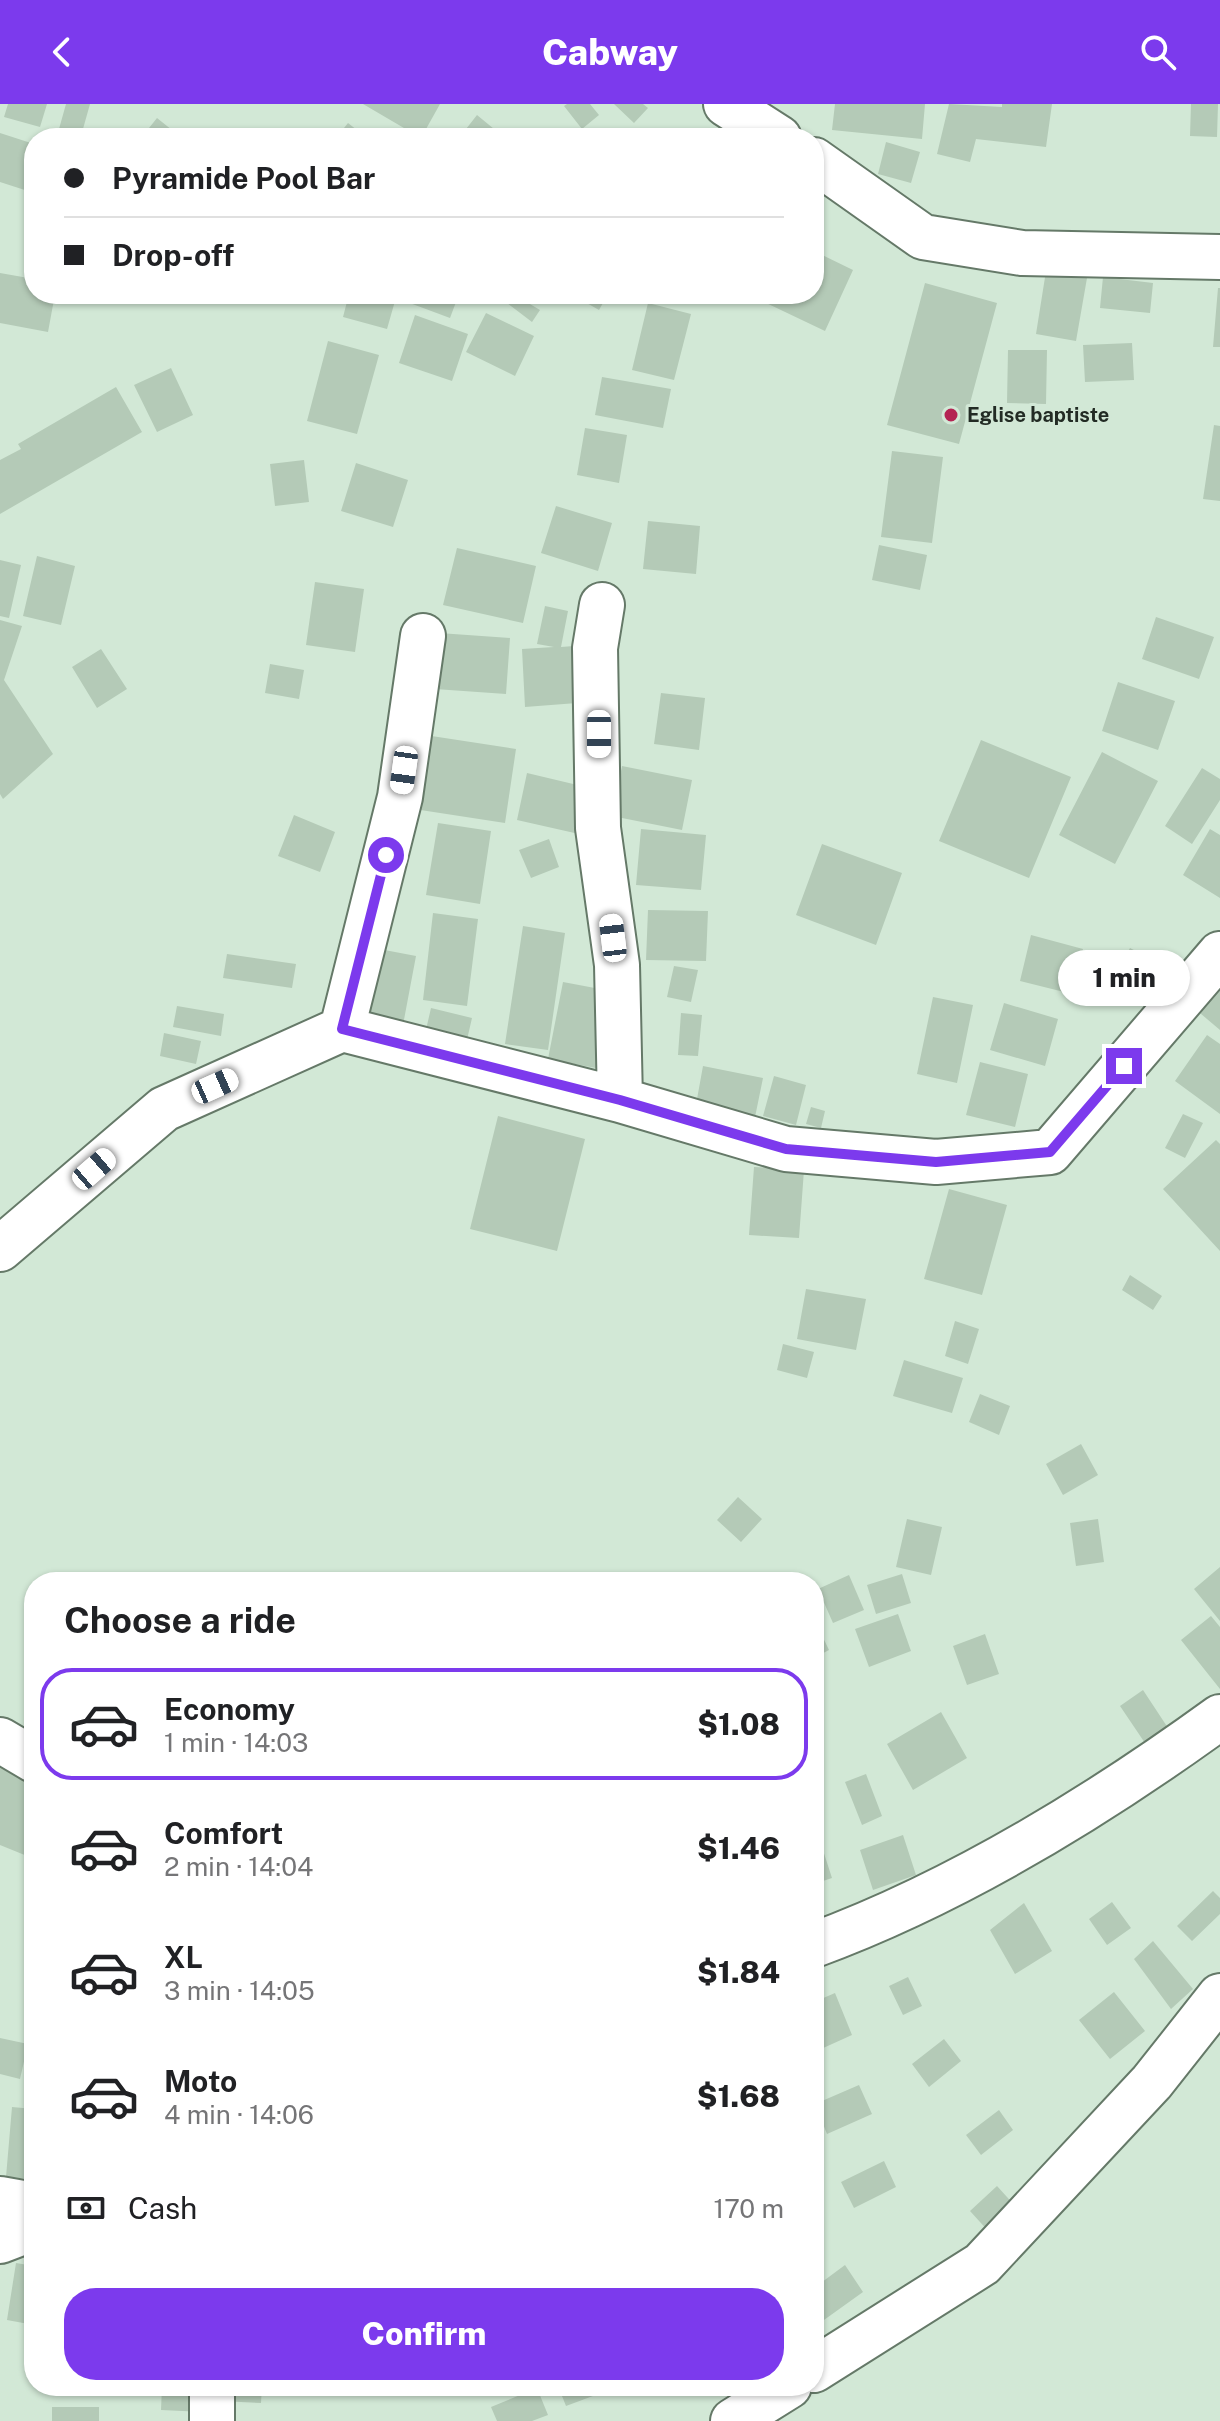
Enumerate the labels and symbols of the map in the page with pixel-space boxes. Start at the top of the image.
place label: Eglise baptiste [967,403,1109,427]
marker: Eglise baptiste [942,406,960,424]
car [587,710,611,758]
car [389,745,419,795]
route start [368,837,404,873]
car [598,913,628,963]
callout: 1 min [1058,950,1190,1006]
route end [1106,1048,1142,1084]
car [188,1065,242,1107]
car [68,1144,120,1194]

